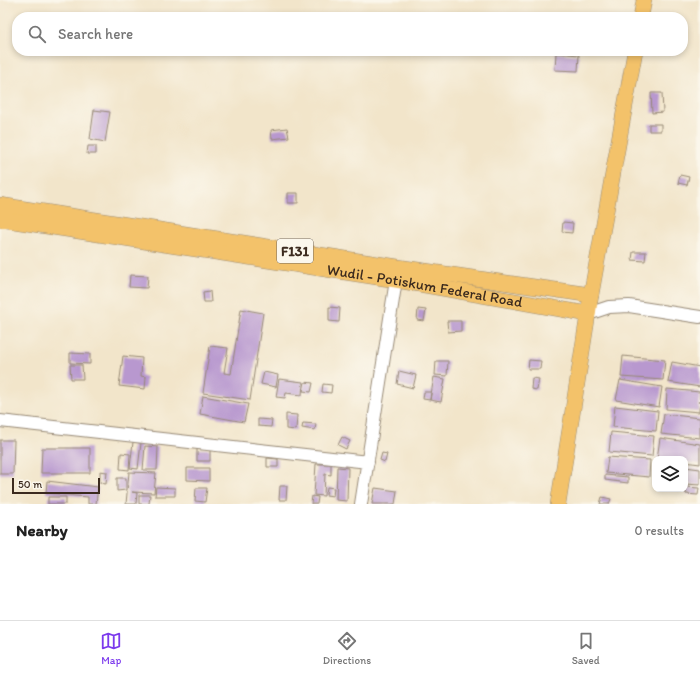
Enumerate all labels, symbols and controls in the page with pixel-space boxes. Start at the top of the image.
search box [12,12,688,56]
icon: search [26,23,48,45]
text: Search here [58,25,133,43]
road number: F131 [277,239,313,263]
street label: Wudil - Potiskum Federal Road [326,260,525,311]
map controls [652,456,688,492]
button: layers [652,456,688,492]
scale bar [12,476,100,495]
text: 50 m [18,478,42,491]
text: Nearby [16,520,68,540]
text: 0 results [634,523,684,538]
tab: Map [100,630,122,667]
tab: Directions [323,630,371,667]
tab: Saved [572,630,600,667]

